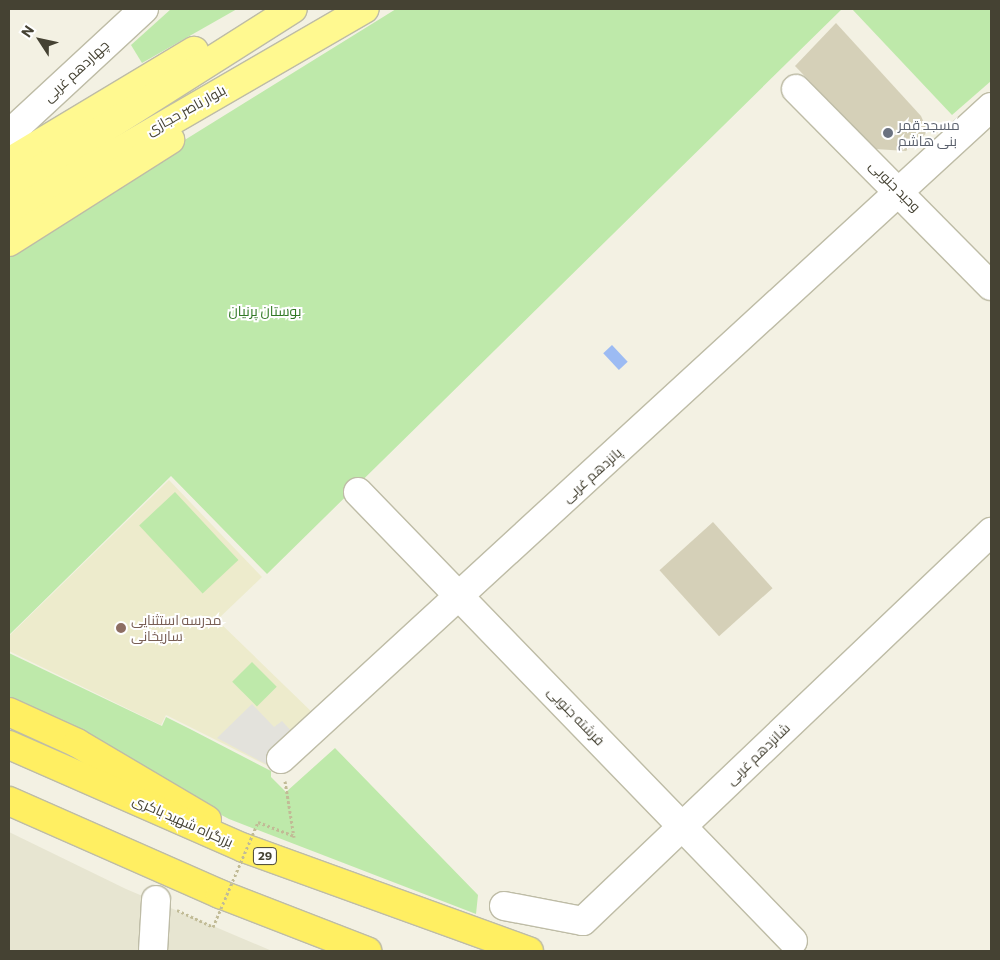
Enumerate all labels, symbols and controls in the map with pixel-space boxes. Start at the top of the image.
north arrow [15,15,65,65]
text: N [17,22,37,40]
street label: چهاردهم غربی [40,36,112,106]
street label: بلوار ناصر حجازی [143,81,229,139]
place label: مسجد قمر بنی هاشم [898,117,960,150]
marker: مسجد قمر بنی هاشم [882,127,894,139]
street label: وحید جنوبی [866,157,924,215]
park label: بوستان پرنیان [229,303,301,319]
street label: پانزدهم غربی [559,444,625,506]
place label: مدرسه استثنایی ساریخانی [131,612,221,644]
marker: مدرسه استثنایی ساریخانی [115,622,127,634]
street label: فرشته جنوبی [544,683,608,749]
street label: شانزدهم غربی [723,719,793,789]
street label: بزرگراه شهید باکری [130,791,236,851]
road number: 29 [252,846,278,866]

